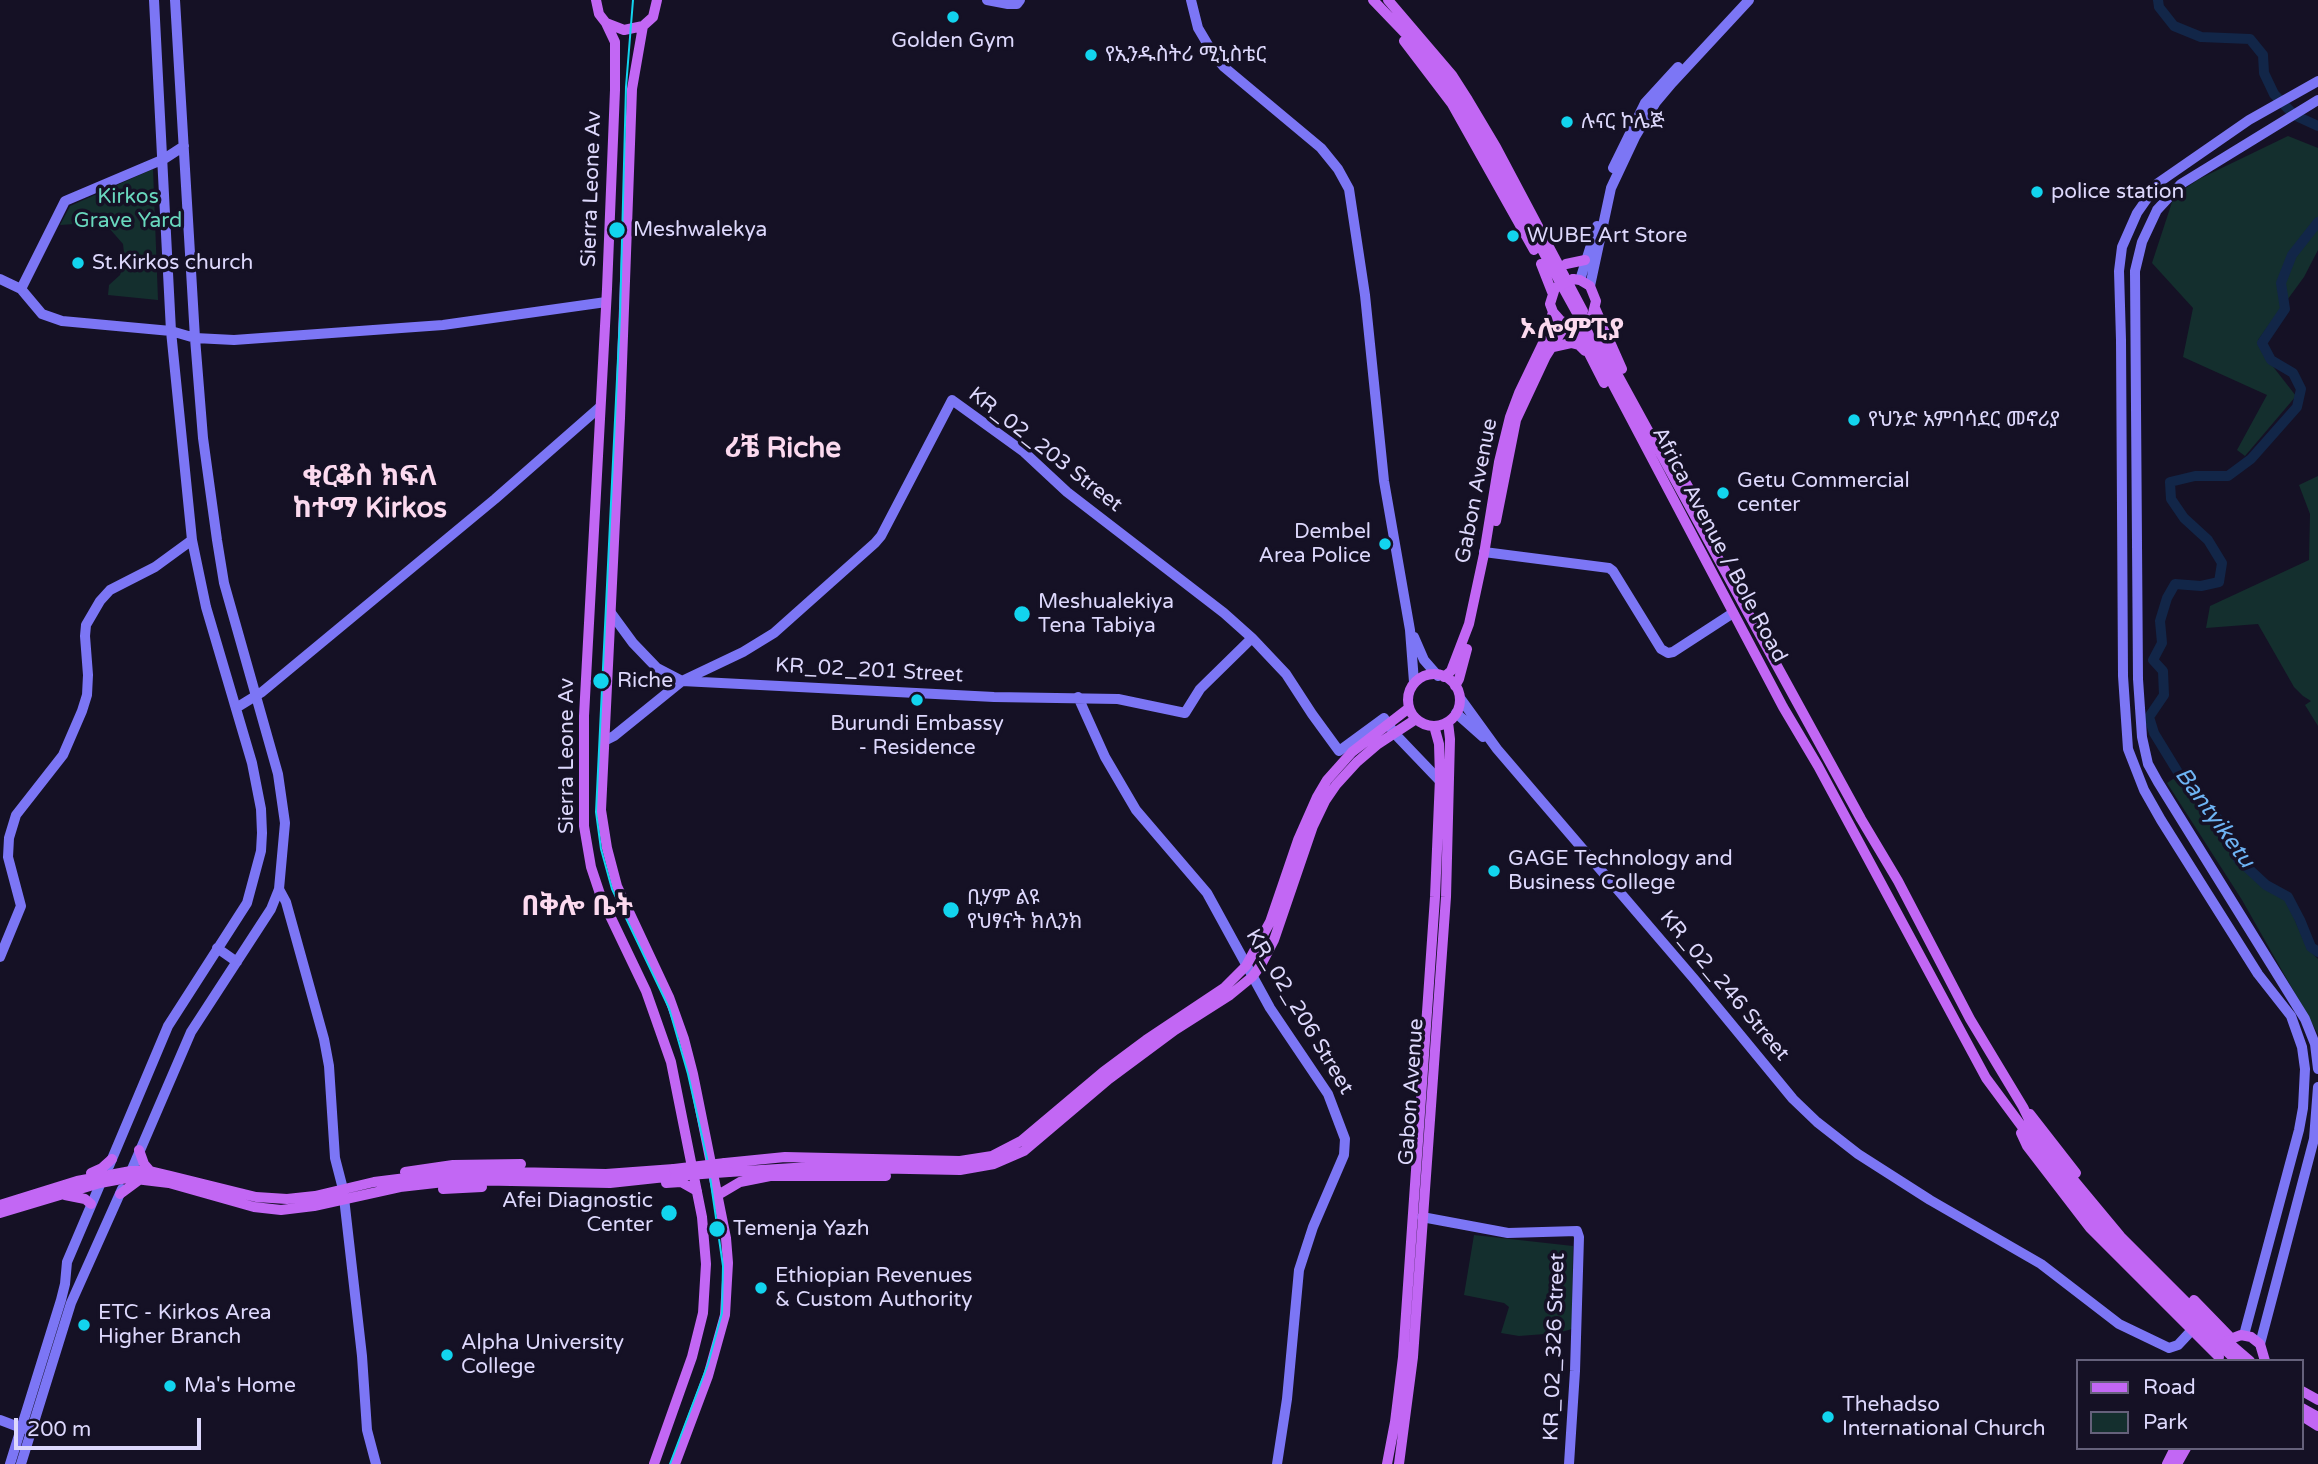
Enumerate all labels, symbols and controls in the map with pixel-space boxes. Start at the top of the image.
marker: Golden Gym [945,9,961,25]
place label: Golden Gym [891,28,1015,54]
place label: የኢንዱስትሪ ሚኒስቴር [1105,42,1266,68]
marker: የኢንዱስትሪ ሚኒስቴር [1083,47,1099,63]
place label: ሉናር ኮሌጅ [1581,109,1665,135]
street label: Sierra Leone Av [577,111,607,267]
marker: ሉናር ኮሌጅ [1559,114,1575,130]
place label: police station [2051,179,2184,205]
park label: Kirkos Grave Yard [74,184,182,234]
marker: police station [2029,184,2045,200]
place label: Meshwalekya [633,217,767,243]
marker: Meshwalekya [607,220,627,240]
place label: WUBE Art Store [1527,223,1687,249]
marker: WUBE Art Store [1505,228,1521,244]
place label: St.Kirkos church [92,250,253,276]
marker: St.Kirkos church [70,255,86,271]
district label: ኦሎምፒያ [1520,314,1624,348]
street label: KR_02_203 Street [963,382,1127,518]
place label: የህንድ አምባሳደር መኖሪያ [1868,407,2060,433]
marker: የህንድ አምባሳደር መኖሪያ [1846,412,1862,428]
street label: Gabon Avenue [1451,416,1503,566]
street label: Africa Avenue / Bole Road [1646,423,1792,667]
district label: ሪቼ Riche [725,433,841,467]
district label: ቂርቆስ ክፍለ ከተማ Kirkos [293,461,447,527]
place label: Getu Commercial center [1737,468,1910,518]
marker: Getu Commercial center [1715,485,1731,501]
place label: Dembel Area Police [1259,519,1371,569]
marker: Dembel Area Police [1377,536,1393,552]
place label: Meshualekiya Tena Tabiya [1038,589,1174,639]
marker: Meshualekiya Tena Tabiya [1012,604,1032,624]
street label: KR_02_201 Street [774,653,964,689]
place label: Riche [617,668,673,694]
marker: Riche [591,671,611,691]
street label: Sierra Leone Av [554,678,580,834]
marker: Burundi Embassy - Residence [909,692,925,708]
place label: Burundi Embassy - Residence [830,711,1004,761]
water label: Bantyiketu [2168,762,2260,874]
place label: GAGE Technology and Business College [1508,846,1733,896]
marker: GAGE Technology and Business College [1486,863,1502,879]
place label: ቢሃም ልዩ የህፃናት ክሊንክ [967,885,1082,935]
district label: በቅሎ ቤት [521,891,633,925]
marker: ቢሃም ልዩ የህፃናት ክሊንክ [941,900,961,920]
street label: KR_02_246 Street [1654,906,1794,1066]
street label: KR_02_206 Street [1240,925,1358,1099]
street label: Gabon Avenue [1394,1018,1430,1166]
place label: Afei Diagnostic Center [502,1188,653,1238]
marker: Afei Diagnostic Center [659,1203,679,1223]
place label: Temenja Yazh [733,1216,870,1242]
marker: Temenja Yazh [707,1219,727,1239]
street label: KR_02_326 Street [1539,1252,1571,1442]
place label: Ethiopian Revenues & Custom Authority [775,1263,973,1313]
marker: Ethiopian Revenues & Custom Authority [753,1280,769,1296]
place label: ETC - Kirkos Area Higher Branch [98,1300,272,1350]
marker: ETC - Kirkos Area Higher Branch [76,1317,92,1333]
place label: Alpha University College [461,1330,624,1380]
marker: Alpha University College [439,1347,455,1363]
legend [2076,1359,2304,1450]
place label: Ma's Home [184,1373,296,1399]
text: Road [2143,1375,2196,1400]
marker: Ma's Home [162,1378,178,1394]
place label: Thehadso International Church [1842,1392,2046,1442]
scale bar [18,1404,205,1448]
marker: Thehadso International Church [1820,1409,1836,1425]
text: Park [2143,1410,2188,1435]
text: 200 m [27,1417,91,1442]

